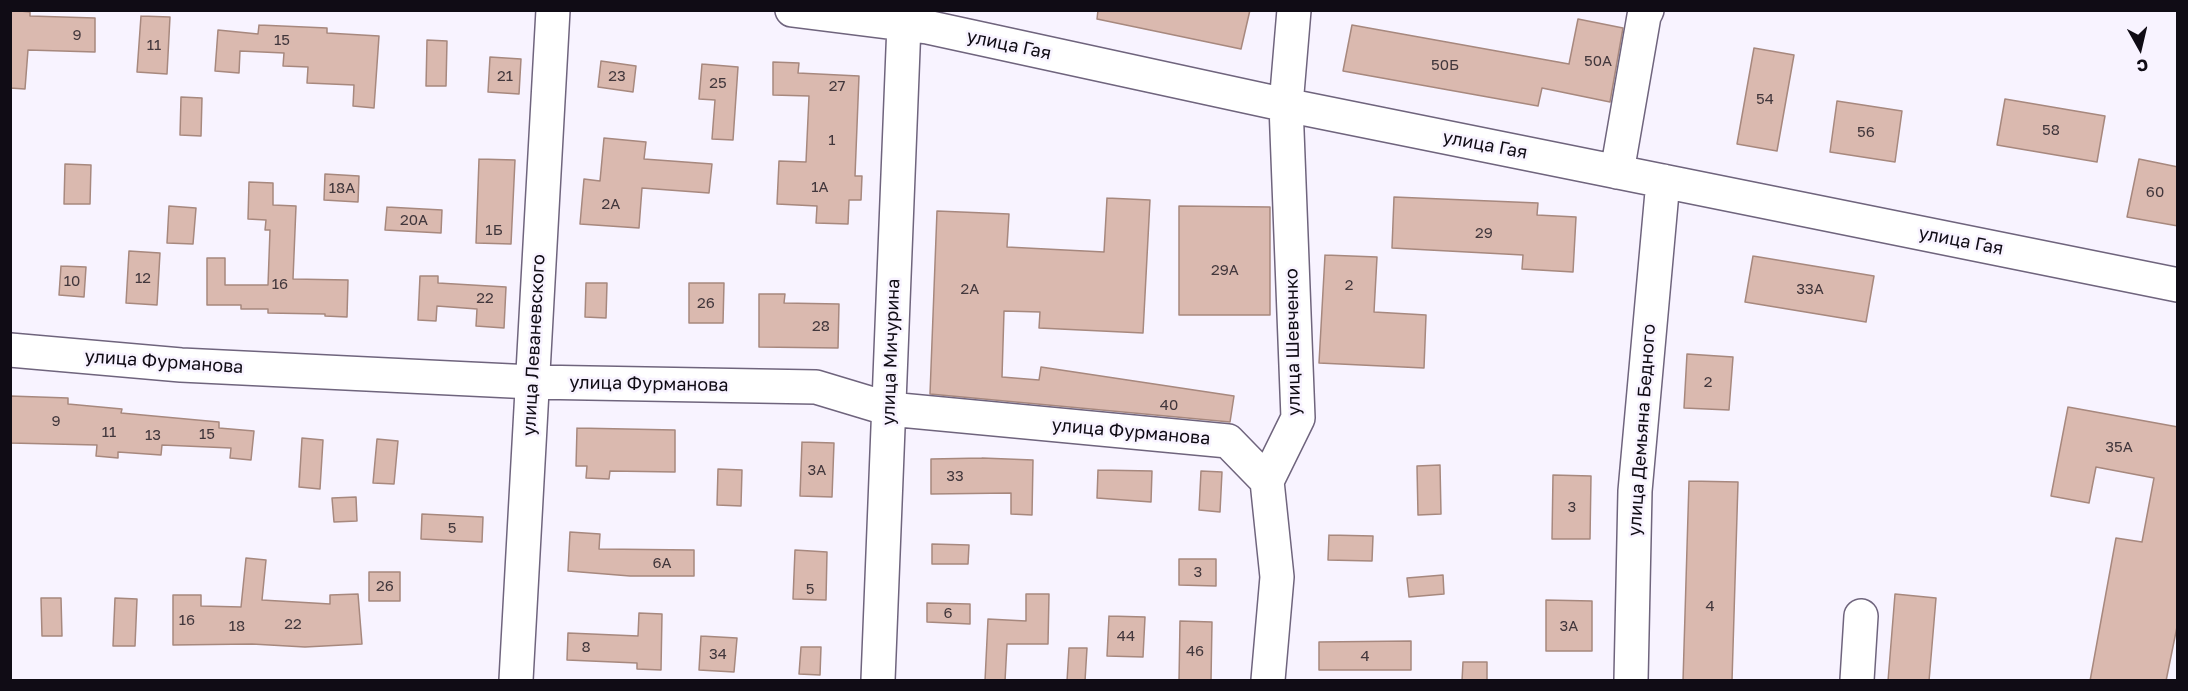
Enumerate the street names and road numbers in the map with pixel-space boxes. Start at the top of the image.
street label: улица Гая [965,26,1053,64]
street label: улица Гая [1441,126,1529,164]
street label: улица Гая [1917,222,2005,260]
street label: улица Леваневского [518,254,550,436]
street label: улица Шевченко [1281,268,1305,416]
street label: улица Мичурина [878,278,904,426]
street label: улица Демьяна Бедного [1624,323,1660,537]
street label: улица Фурманова [84,346,244,378]
street label: улица Фурманова [569,372,729,396]
street label: улица Фурманова [1051,414,1211,450]

